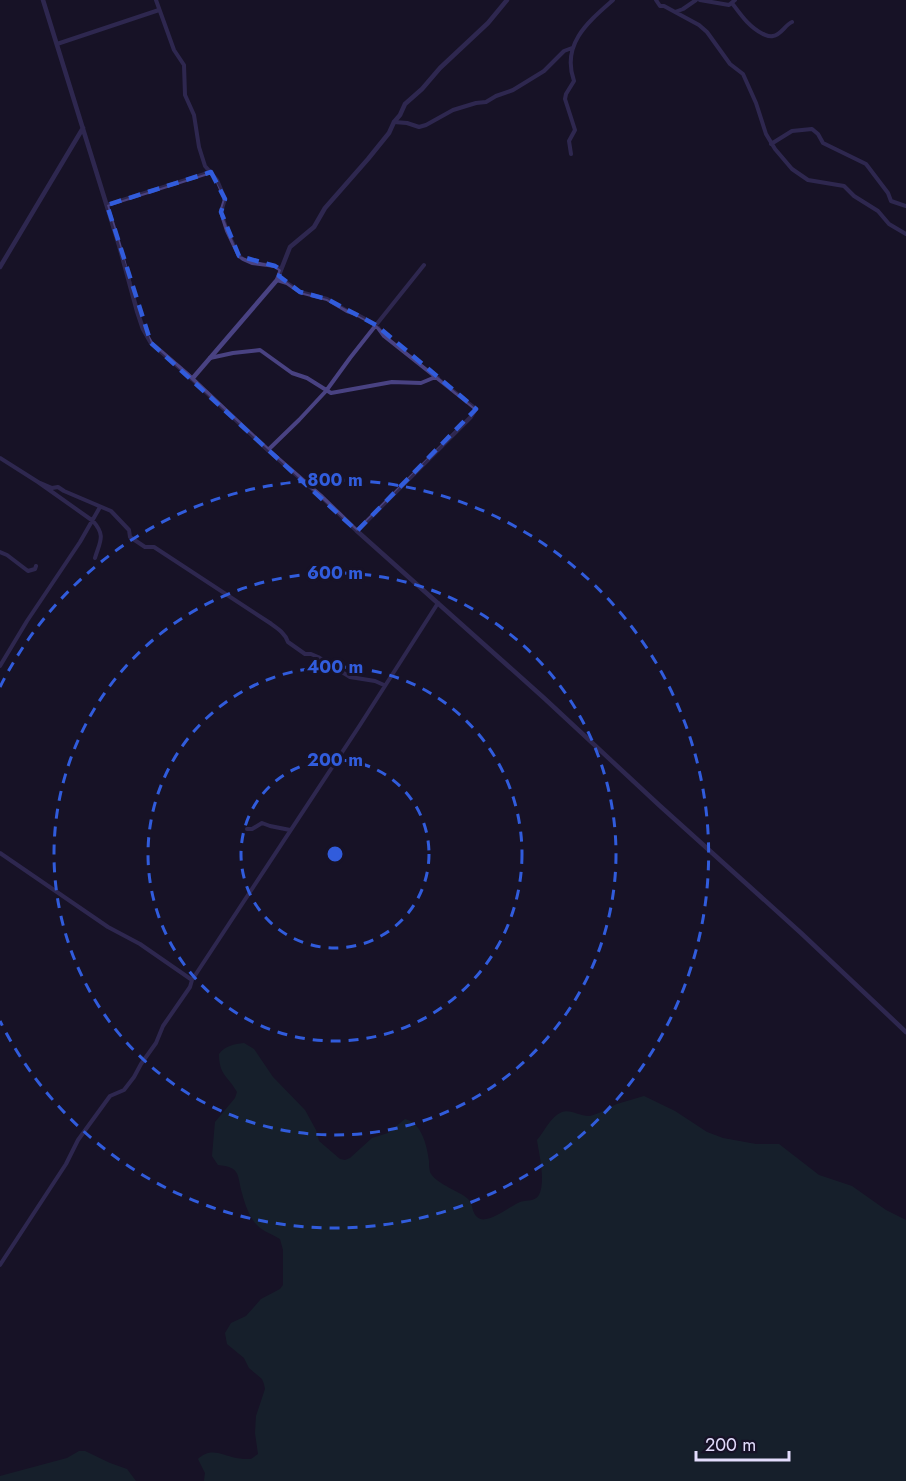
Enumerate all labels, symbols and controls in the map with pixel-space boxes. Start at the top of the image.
text: 800 m [307,467,363,493]
text: 600 m [307,560,363,586]
text: 400 m [307,654,363,680]
text: 200 m [307,747,363,773]
centre of rings [325,844,345,864]
scale bar [696,1424,789,1462]
text: 200 m [705,1432,756,1458]

